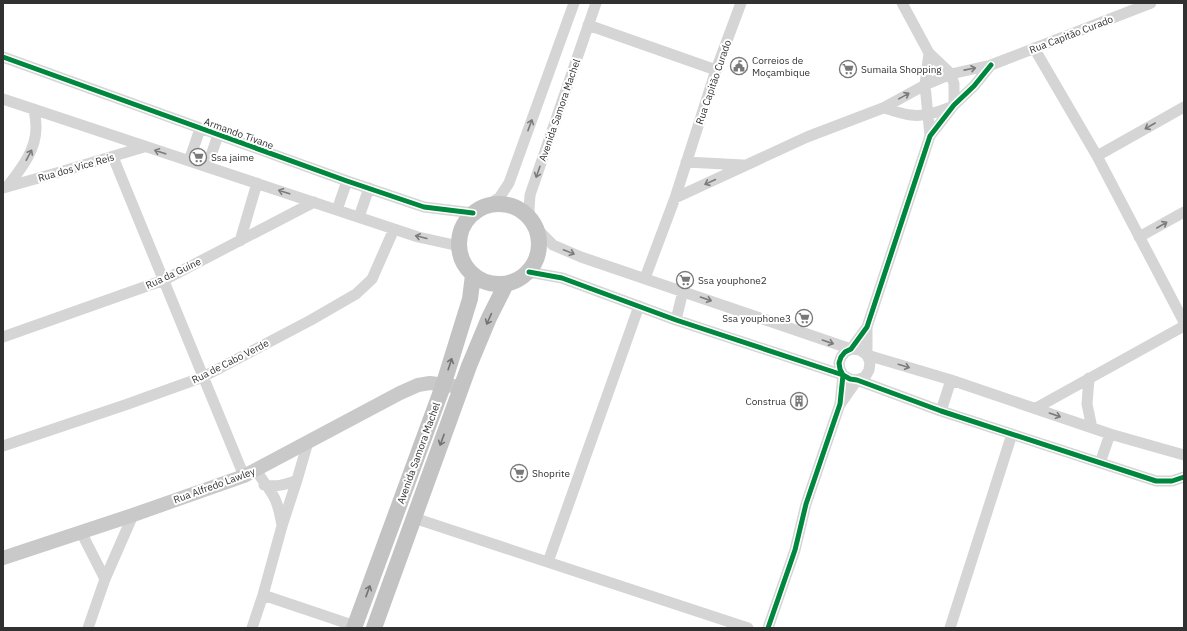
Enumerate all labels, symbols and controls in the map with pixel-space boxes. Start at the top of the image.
street label: Rua Capitão Curado [1027,12,1115,56]
street label: Rua Capitão Curado [693,38,734,126]
place label: Correios de Moçambique [752,54,811,79]
public building icon: Correios de Moçambique [729,56,749,76]
street label: Avenida Samora Machel [536,57,583,163]
supermarket icon: Sumaila Shopping [838,59,858,79]
place label: Sumaila Shopping [861,63,942,76]
one-way arrow [963,64,976,72]
one-way arrow [898,92,910,100]
street label: Armando Tivane [202,115,276,152]
one-way arrow [527,119,534,132]
one-way arrow [1144,123,1156,131]
supermarket icon: Ssa jaime [188,147,208,167]
one-way arrow [154,148,167,155]
one-way arrow [25,149,33,161]
street label: Rua dos Vice Reis [36,150,116,185]
place label: Ssa jaime [211,151,254,164]
one-way arrow [533,166,541,178]
one-way arrow [704,179,716,186]
one-way arrow [277,188,290,195]
one-way arrow [1155,220,1167,228]
one-way arrow [414,233,427,240]
one-way arrow [563,248,575,256]
street label: Rua da Guine [143,255,203,292]
supermarket icon: Ssa youphone2 [675,270,695,290]
place label: Ssa youphone2 [698,274,767,287]
one-way arrow [699,295,711,303]
supermarket icon: Ssa youphone3 [794,308,814,328]
place label: Ssa youphone3 [722,312,791,325]
one-way arrow [485,313,492,325]
street label: Rua de Cabo Verde [189,336,271,387]
one-way arrow [822,338,834,346]
one-way arrow [447,357,454,370]
one-way arrow [898,363,911,370]
building icon: Construa [789,391,809,411]
place label: Construa [746,395,787,408]
street label: Avenida Samora Machel [394,400,443,506]
one-way arrow [1048,411,1060,419]
one-way arrow [438,434,445,447]
supermarket icon: Shoprite [509,463,529,483]
street label: Rua Alfredo Lawley [171,465,257,506]
place label: Shoprite [532,467,571,480]
one-way arrow [364,586,372,598]

